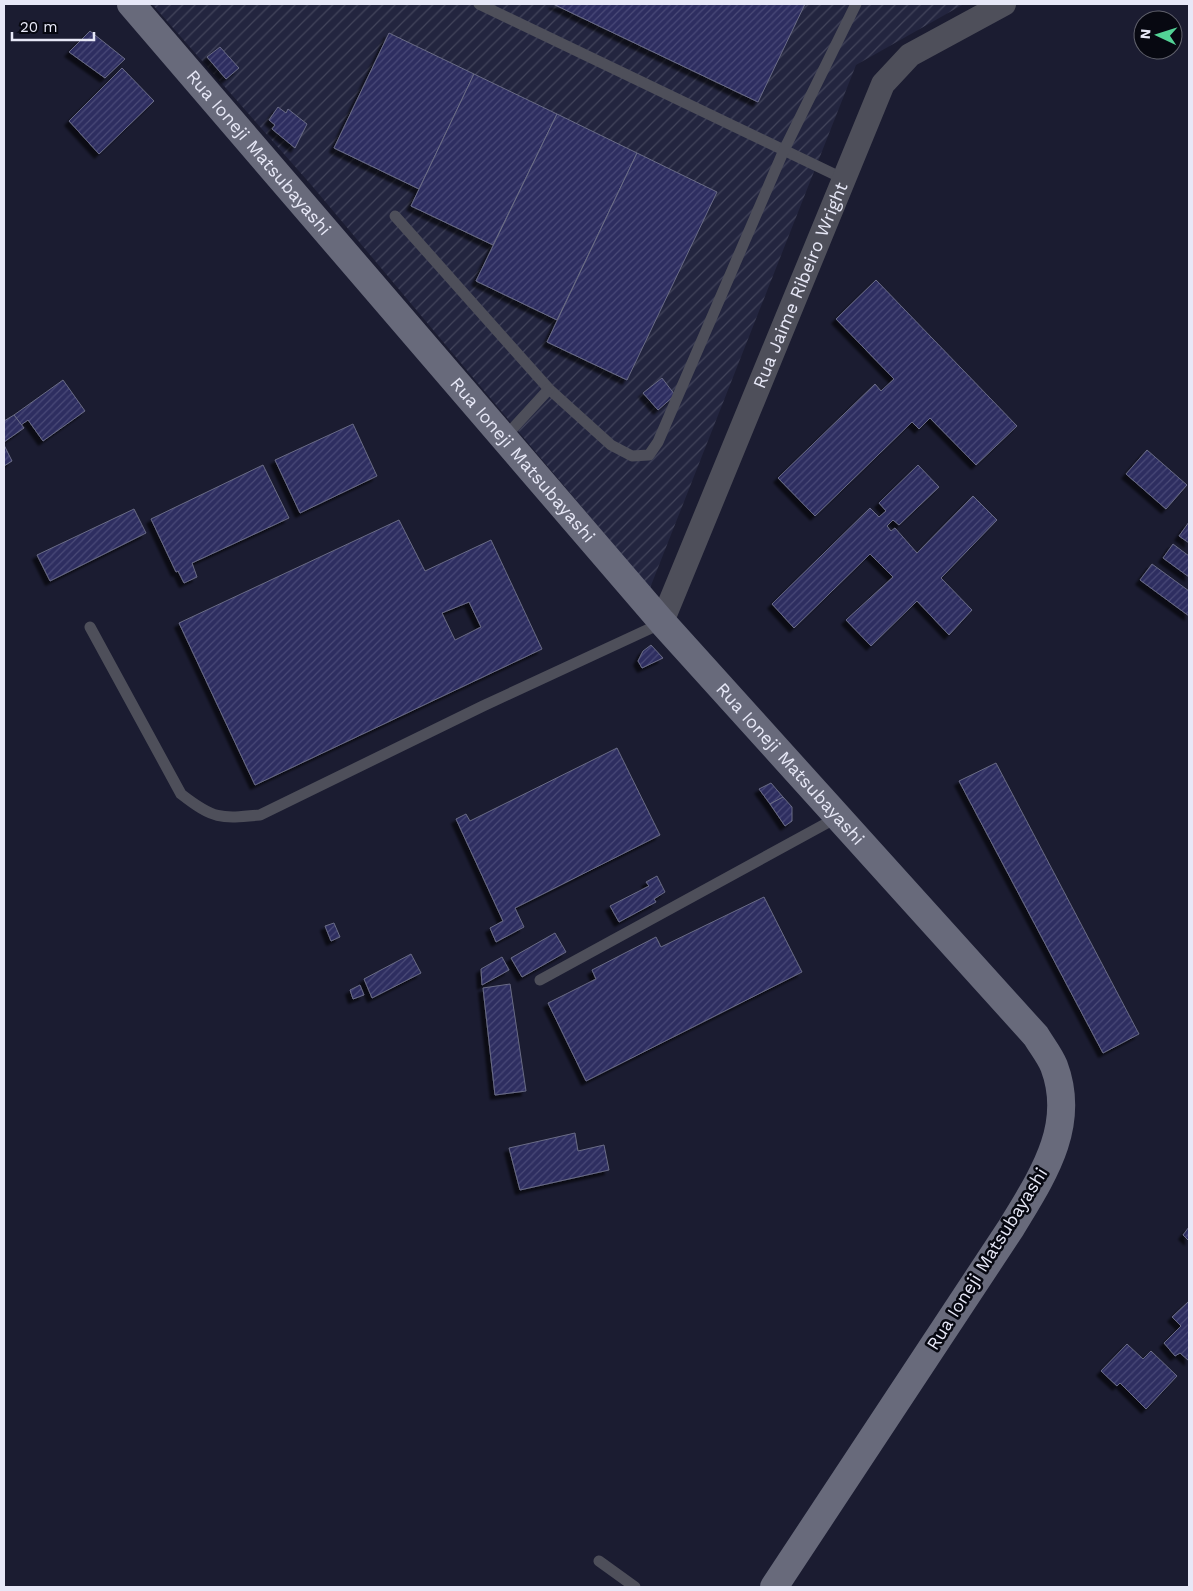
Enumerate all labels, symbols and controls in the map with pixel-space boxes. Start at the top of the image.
scale bar [12,10,95,42]
north arrow [1133,10,1183,60]
text: 20 m [20,18,58,36]
text: N [1137,28,1153,40]
street label: Rua Ioneji Matsubayashi [182,65,336,239]
street label: Rua Jaime Ribeiro Wright [748,179,852,391]
street label: Rua Ioneji Matsubayashi [446,373,600,546]
street label: Rua Ioneji Matsubayashi [712,678,869,849]
street label: Rua Ioneji Matsubayashi [922,1164,1051,1354]

